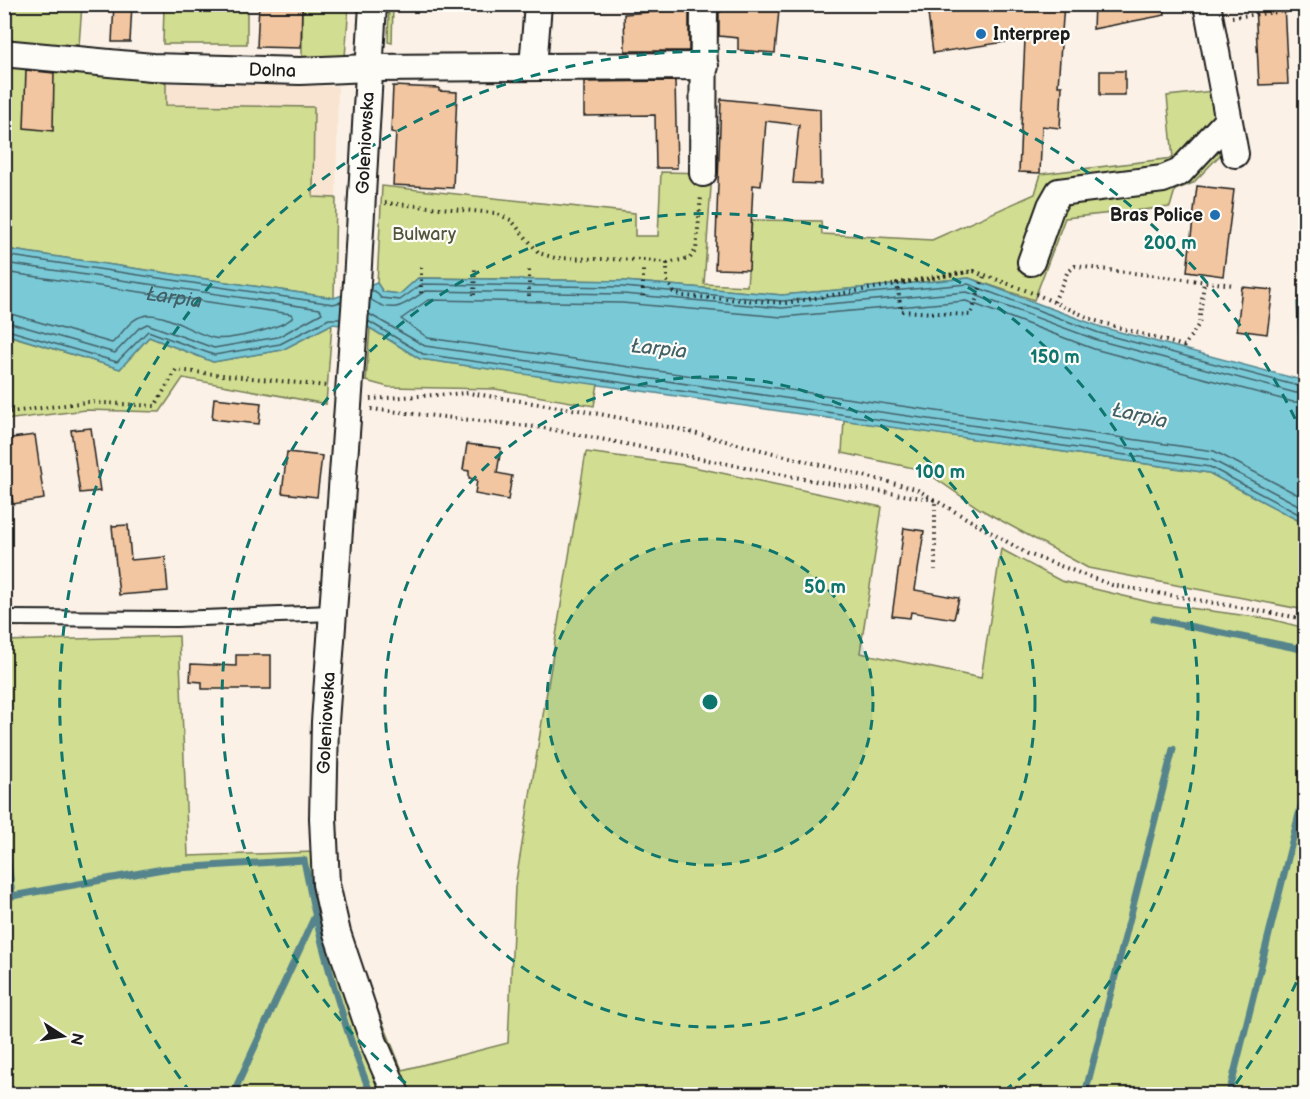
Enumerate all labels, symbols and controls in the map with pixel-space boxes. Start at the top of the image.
place label: Interprep [993,24,1070,45]
marker: Interprep [974,27,988,41]
street label: Dolna [248,60,296,82]
street label: Goleniowska [352,91,379,195]
place label: Bras Police [1110,205,1203,226]
marker: Bras Police [1208,208,1222,222]
park label: Bulwary [392,224,457,245]
text: 200 m [1143,233,1197,254]
water label: Łarpia [144,282,204,314]
water label: Łarpia [630,334,688,364]
text: 150 m [1030,347,1080,368]
water label: Łarpia [1110,398,1170,434]
text: 100 m [915,462,965,483]
text: 50 m [804,577,846,598]
street label: Goleniowska [313,671,340,775]
centre of rings [700,692,720,712]
north arrow [33,1006,93,1066]
text: N [66,1031,87,1047]

